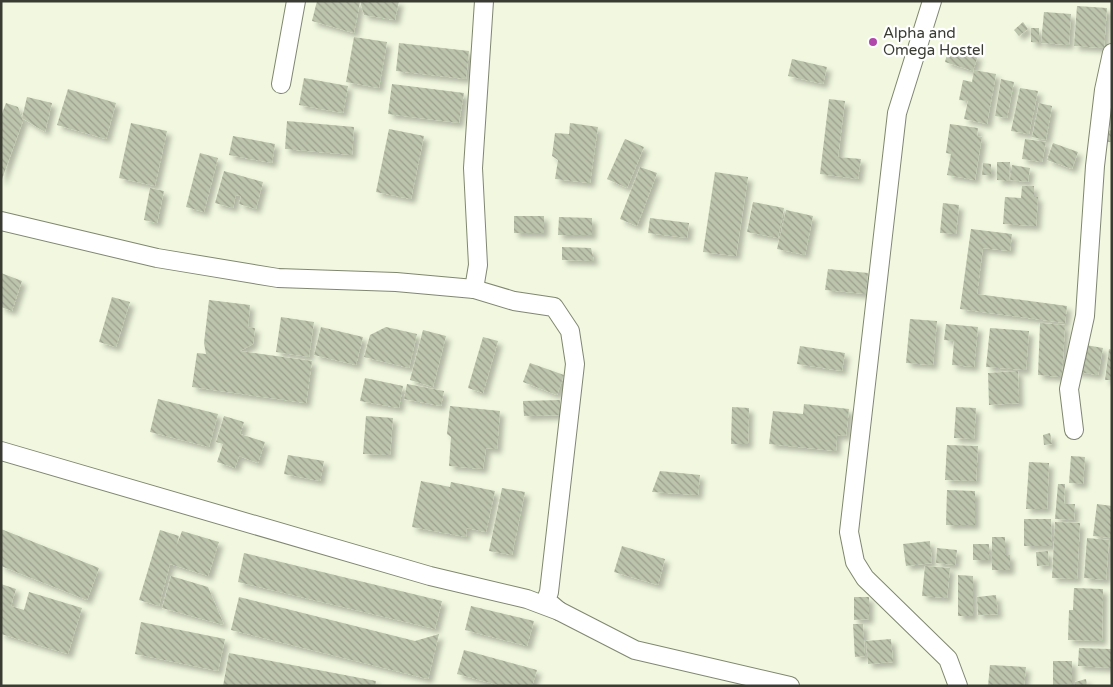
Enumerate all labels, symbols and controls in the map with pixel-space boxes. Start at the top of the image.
place label: Alpha and Omega Hostel [883,24,984,59]
marker: Alpha and Omega Hostel [867,36,879,48]

